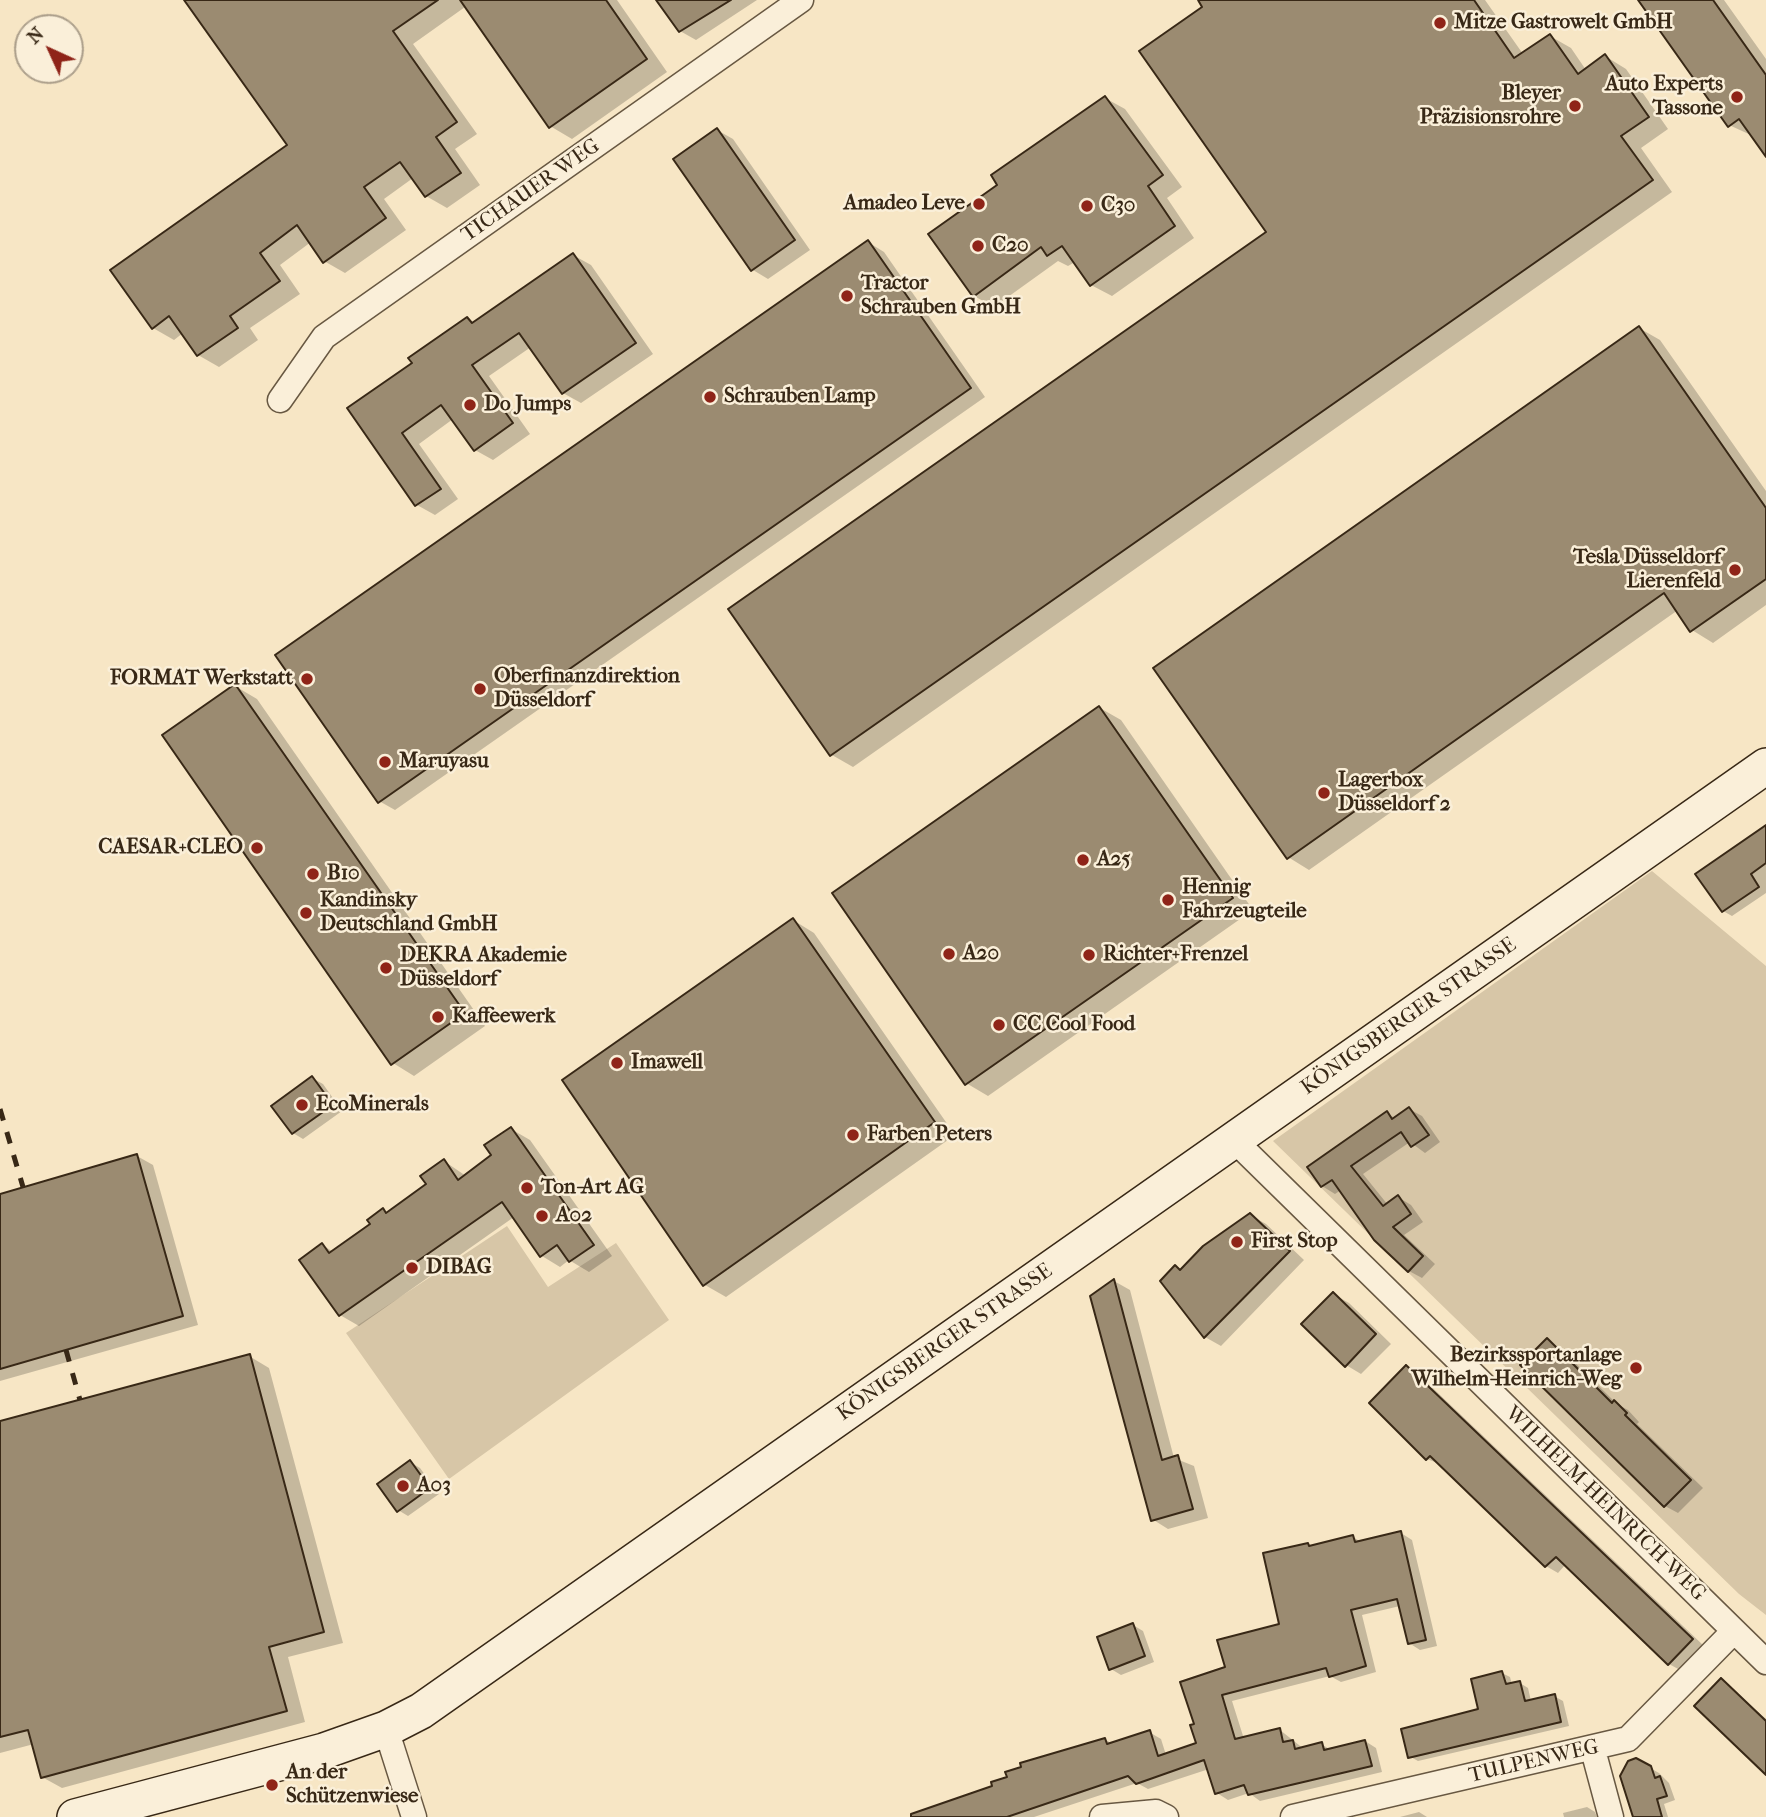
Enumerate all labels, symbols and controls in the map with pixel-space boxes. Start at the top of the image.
place label: Mitze Gastrowelt GmbH [1454,10,1673,36]
north arrow [14,14,84,84]
marker: Mitze Gastrowelt GmbH [1432,15,1448,31]
text: N [23,23,48,48]
place label: Auto Experts Tassone [1605,72,1723,122]
place label: Bleyer Präzisionsrohre [1420,81,1561,131]
marker: Auto Experts Tassone [1729,89,1745,105]
marker: Bleyer Präzisionsrohre [1567,98,1583,114]
street label: TICHAUER WEG [457,134,605,248]
place label: Amadeo Leve [844,191,965,217]
place label: C30 [1101,193,1135,219]
marker: Amadeo Leve [971,196,987,212]
marker: C30 [1079,198,1095,214]
place label: C20 [992,233,1029,259]
marker: C20 [970,238,986,254]
place label: Tractor Schrauben GmbH [861,271,1021,321]
marker: Tractor Schrauben GmbH [839,288,855,304]
place label: Schrauben Lamp [724,384,876,410]
marker: Schrauben Lamp [702,389,718,405]
place label: Do Jumps [484,392,571,418]
marker: Do Jumps [462,397,478,413]
place label: Tesla Düsseldorf Lierenfeld [1573,545,1721,595]
marker: Tesla Düsseldorf Lierenfeld [1727,562,1743,578]
place label: Oberfinanzdirektion Düsseldorf [494,664,680,714]
place label: FORMAT Werkstatt [110,666,293,692]
marker: FORMAT Werkstatt [299,671,315,687]
marker: Oberfinanzdirektion Düsseldorf [472,681,488,697]
place label: Maruyasu [399,749,489,775]
marker: Maruyasu [377,754,393,770]
place label: Lagerbox Düsseldorf 2 [1338,768,1450,818]
marker: Lagerbox Düsseldorf 2 [1316,785,1332,801]
place label: CAESAR+CLEO [98,835,243,861]
marker: CAESAR+CLEO [249,840,265,856]
place label: A25 [1097,847,1130,873]
marker: A25 [1075,852,1091,868]
place label: B10 [327,861,360,887]
marker: B10 [305,866,321,882]
place label: Hennig Fahrzeugteile [1182,875,1307,925]
place label: Kandinsky Deutschland GmbH [320,888,497,938]
marker: Hennig Fahrzeugteile [1160,892,1176,908]
marker: Kandinsky Deutschland GmbH [298,905,314,921]
street label: KÖNIGSBERGER STRASSE [1296,933,1522,1101]
place label: A20 [963,941,999,967]
place label: Richter+Frenzel [1103,942,1248,968]
place label: DEKRA Akademie Düsseldorf [400,943,567,993]
marker: A20 [941,946,957,962]
marker: Richter+Frenzel [1081,947,1097,963]
marker: DEKRA Akademie Düsseldorf [378,960,394,976]
place label: Kaffeewerk [452,1004,555,1030]
marker: Kaffeewerk [430,1009,446,1025]
place label: CC Cool Food [1013,1012,1135,1038]
marker: CC Cool Food [991,1017,1007,1033]
place label: Imawell [631,1050,703,1076]
marker: Imawell [609,1055,625,1071]
place label: EcoMinerals [316,1092,429,1118]
marker: EcoMinerals [294,1097,310,1113]
place label: Farben Peters [867,1122,992,1148]
marker: Farben Peters [845,1127,861,1143]
place label: Ton-Art AG [541,1175,644,1201]
marker: Ton-Art AG [519,1180,535,1196]
place label: A02 [556,1203,592,1229]
marker: A02 [534,1208,550,1224]
place label: First Stop [1251,1229,1338,1255]
marker: First Stop [1229,1234,1245,1250]
place label: DIBAG [426,1255,492,1281]
street label: KÖNIGSBERGER STRASSE [832,1259,1058,1427]
marker: DIBAG [404,1260,420,1276]
place label: Bezirkssportanlage Wilhelm-Heinrich-Weg [1411,1343,1622,1393]
marker: Bezirkssportanlage Wilhelm-Heinrich-Weg [1628,1360,1644,1376]
street label: WILHELM-HEINRICH-WEG [1499,1401,1711,1607]
place label: A03 [417,1473,451,1499]
marker: A03 [395,1478,411,1494]
street label: TULPENWEG [1467,1735,1601,1789]
place label: An der Schützenwiese [286,1760,419,1810]
marker: An der Schützenwiese [264,1777,280,1793]

